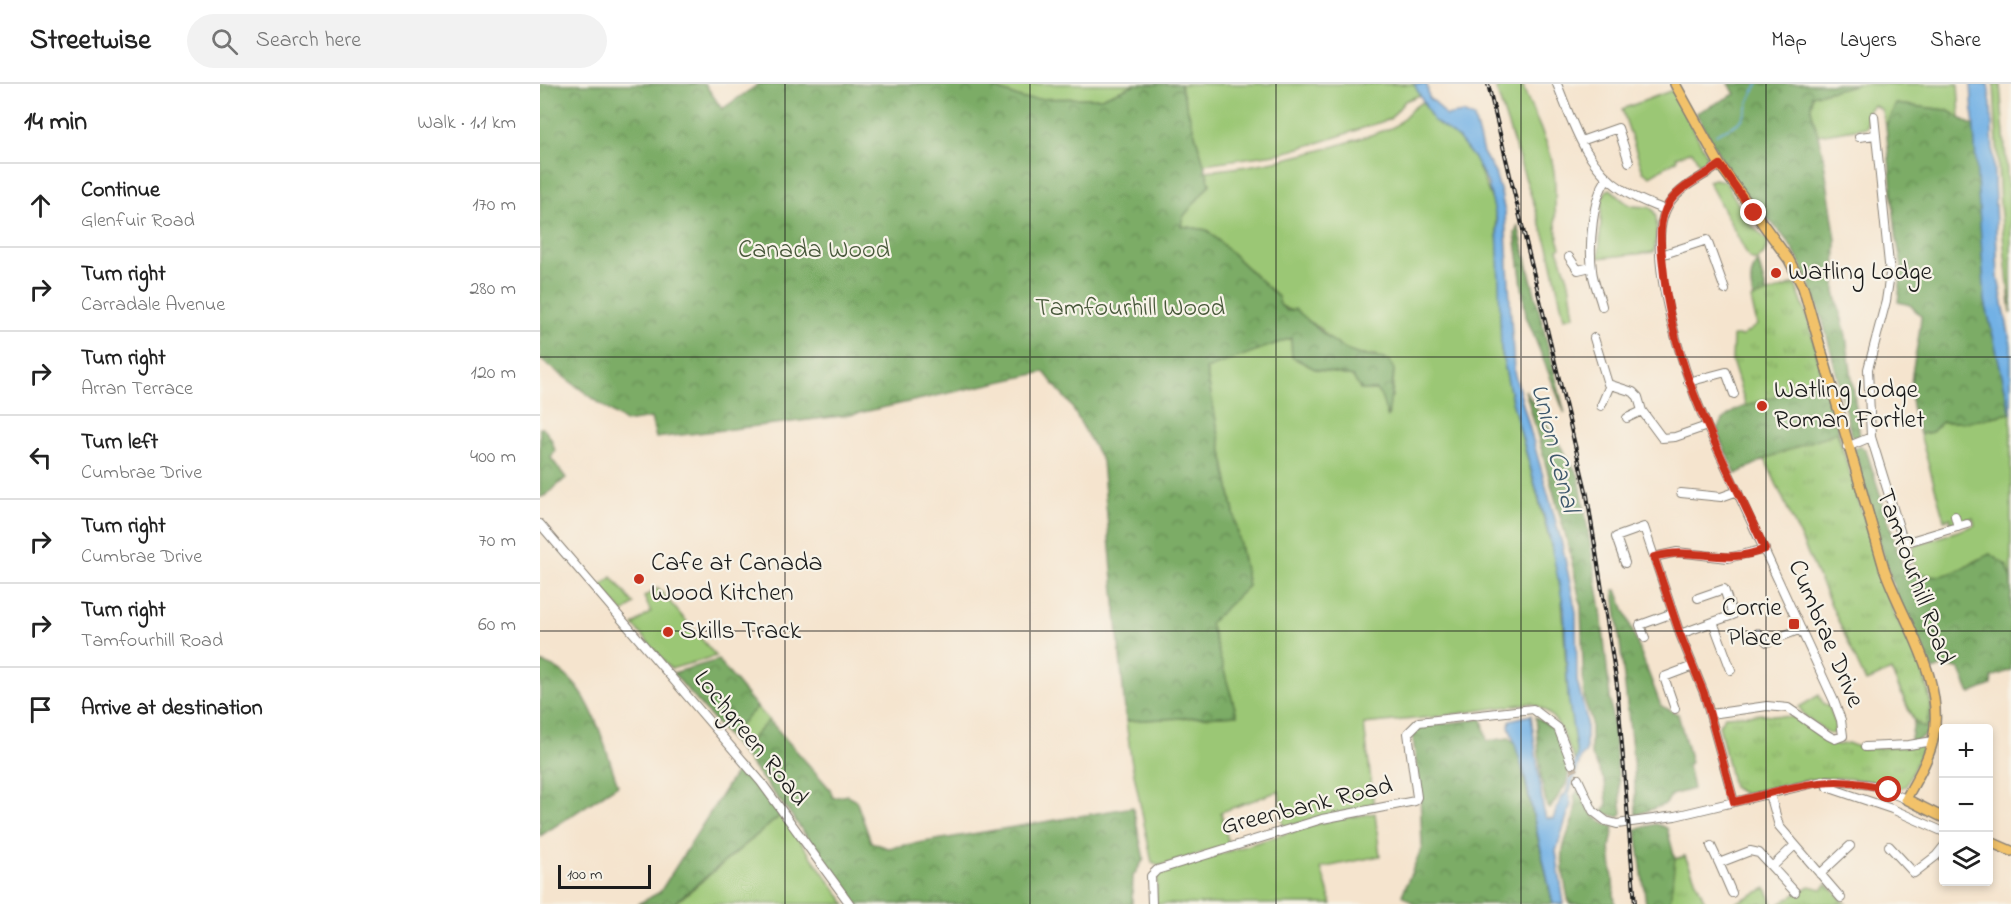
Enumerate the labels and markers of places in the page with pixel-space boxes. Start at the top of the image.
place label: Watling Lodge [1788,254,1932,292]
marker: Watling Lodge [1769,266,1783,280]
place label: Watling Lodge Roman Fortlet [1774,372,1925,440]
marker: Watling Lodge Roman Fortlet [1755,399,1769,413]
place label: Cafe at Canada Wood Kitchen [651,545,823,613]
marker: Cafe at Canada Wood Kitchen [632,572,646,586]
place label: Corrie Place [1722,590,1782,658]
place label: Skills Track [680,613,802,651]
marker: Corrie Place [1787,617,1801,631]
marker: Skills Track [661,625,675,639]

